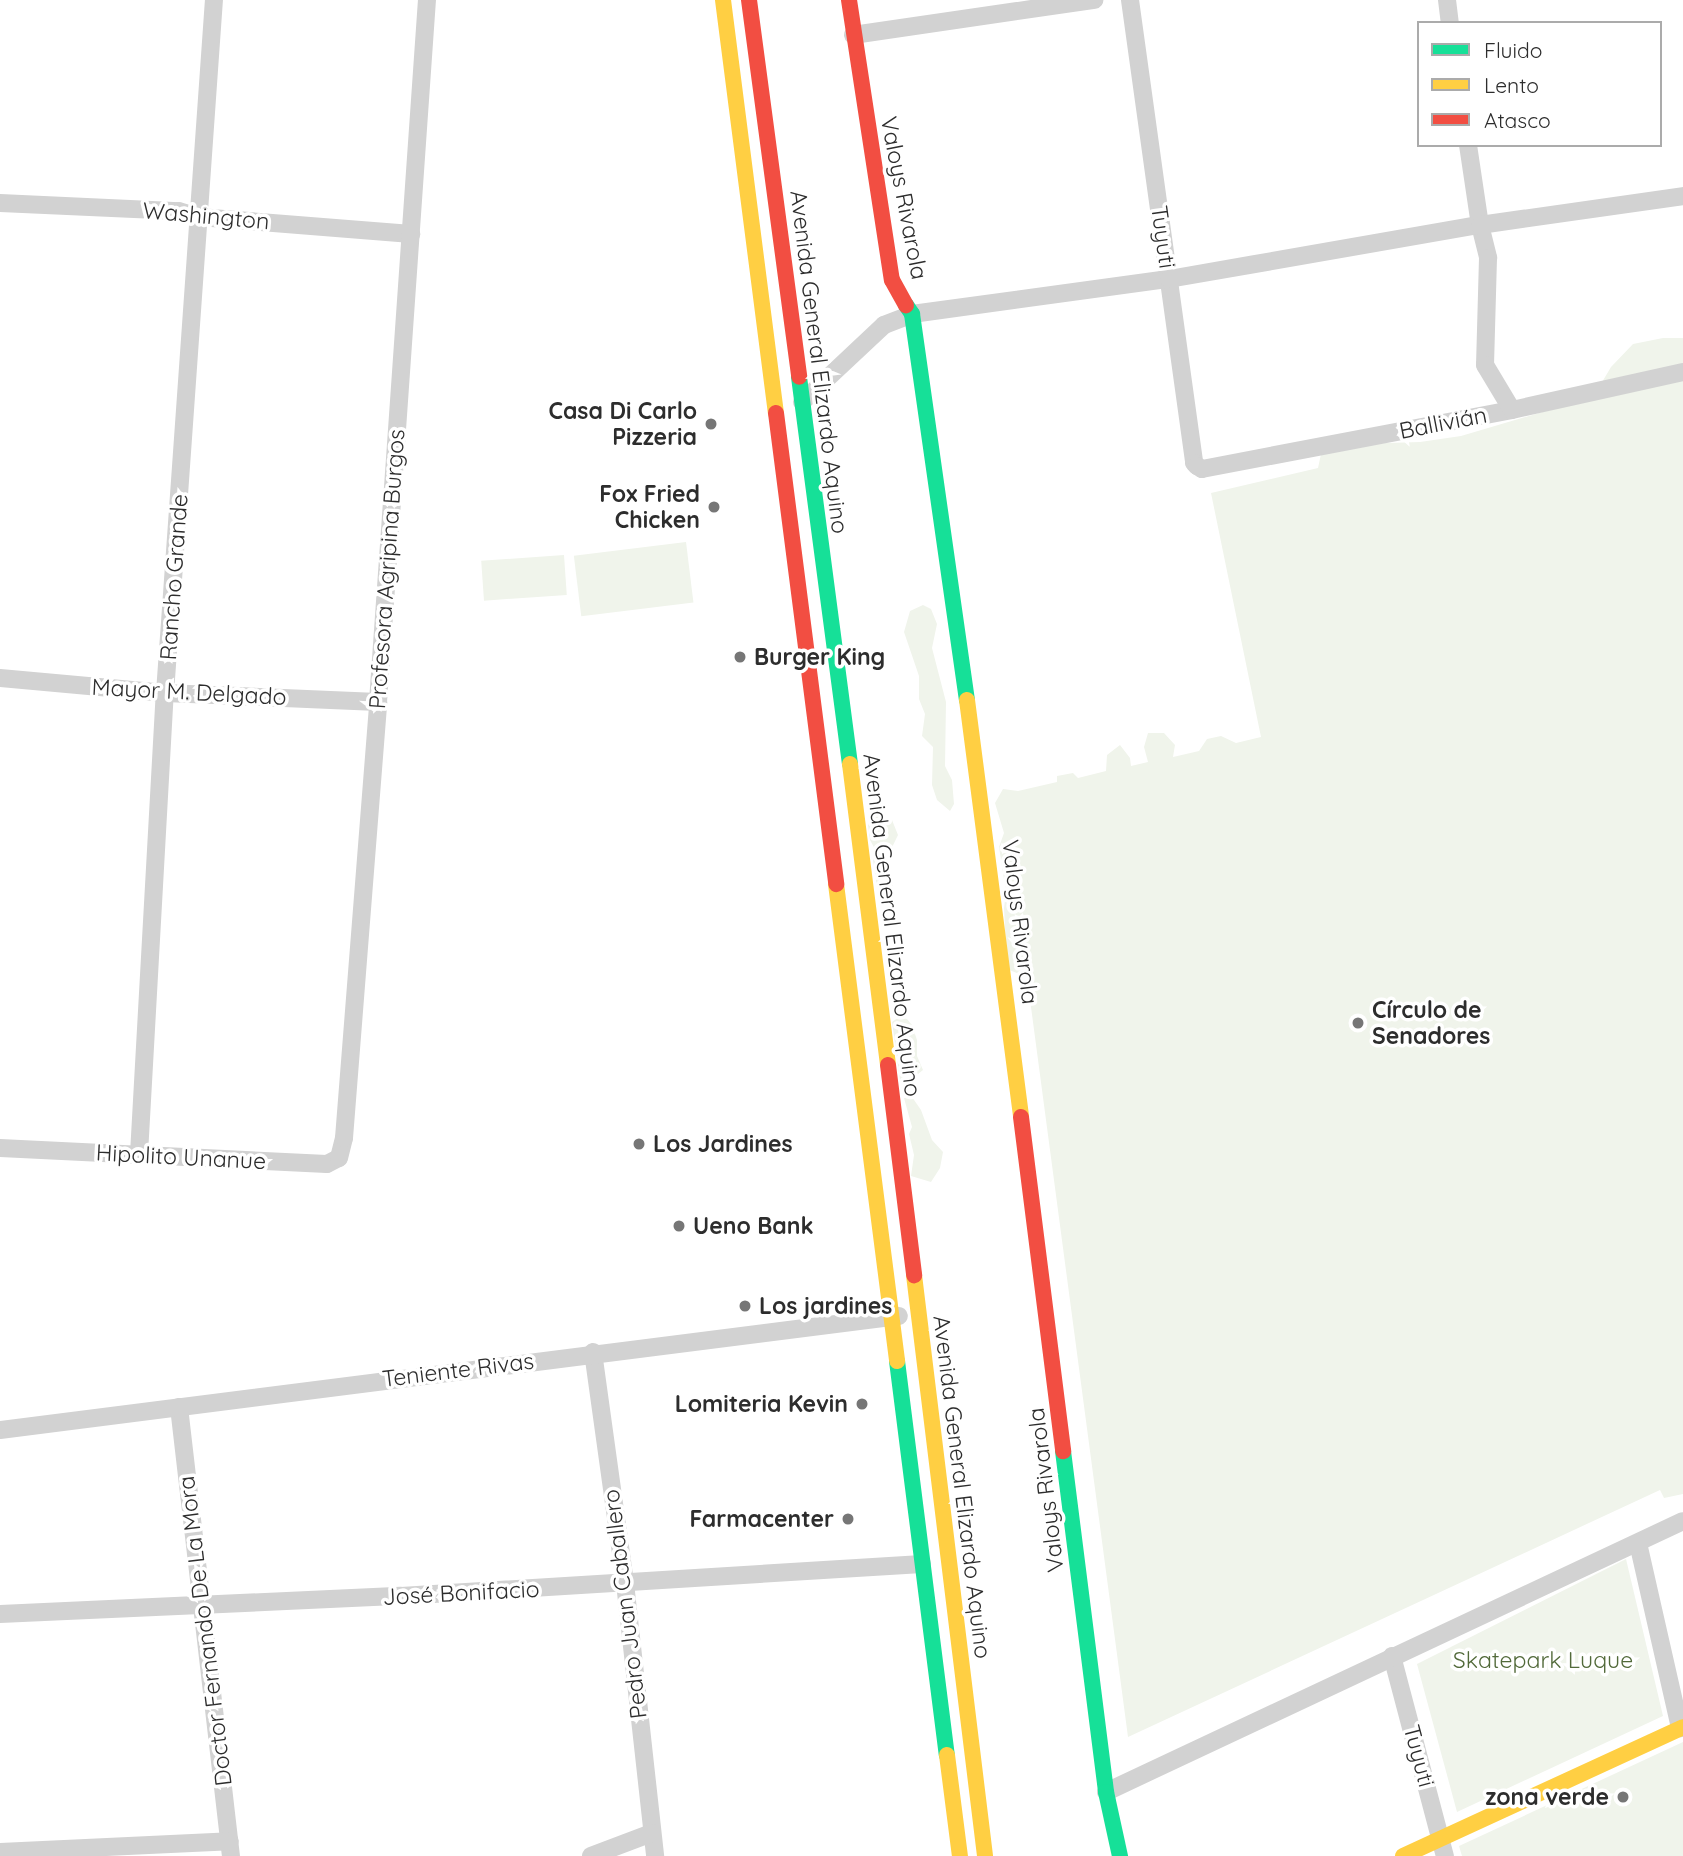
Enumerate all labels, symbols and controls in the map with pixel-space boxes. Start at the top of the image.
legend [1417,21,1662,147]
text: Fluido [1484,37,1542,63]
text: Lento [1484,72,1539,98]
text: Atasco [1484,107,1551,133]
street label: Valoys Rivarola [875,114,933,282]
street label: Avenida General Elizardo Aquino [784,189,854,535]
street label: Washington [141,197,271,235]
street label: Tuyuti [1145,204,1181,270]
place label: Casa Di Carlo Pizzeria [548,397,697,451]
street label: Ballivián [1397,401,1489,445]
marker: Casa Di Carlo Pizzeria [703,416,719,432]
street label: Profesora Agripina Burgos [363,428,411,710]
place label: Fox Fried Chicken [599,480,700,534]
street label: Rancho Grande [154,493,194,661]
marker: Fox Fried Chicken [706,499,722,515]
place label: Burger King [754,643,885,671]
marker: Burger King [732,649,748,665]
street label: Mayor M. Delgado [91,673,287,711]
street label: Avenida General Elizardo Aquino [857,752,927,1098]
street label: Valoys Rivarola [996,838,1044,1006]
place label: Círculo de Senadores [1372,996,1490,1050]
marker: Círculo de Senadores [1350,1015,1366,1031]
place label: Los Jardines [653,1130,793,1158]
marker: Los Jardines [631,1136,647,1152]
street label: Hipolito Unanue [95,1139,267,1175]
place label: Ueno Bank [693,1212,814,1240]
marker: Ueno Bank [671,1218,687,1234]
place label: Los jardines [759,1292,892,1320]
marker: Los jardines [737,1298,753,1314]
street label: Avenida General Elizardo Aquino [927,1314,997,1660]
street label: Teniente Rivas [381,1347,535,1393]
place label: Lomiteria Kevin [675,1390,848,1418]
marker: Lomiteria Kevin [854,1396,870,1412]
street label: Valoys Rivarola [1022,1406,1070,1574]
street label: Doctor Fernando De La Mora [172,1474,238,1788]
street label: Pedro Juan Caballero [597,1488,653,1720]
place label: Farmacenter [689,1505,834,1533]
marker: Farmacenter [840,1511,856,1527]
street label: José Bonifacio [382,1575,540,1611]
park label: Skatepark Luque [1453,1646,1633,1674]
street label: Tuyuti [1398,1722,1440,1790]
place label: zona verde [1485,1783,1609,1811]
marker: zona verde [1615,1789,1631,1805]

